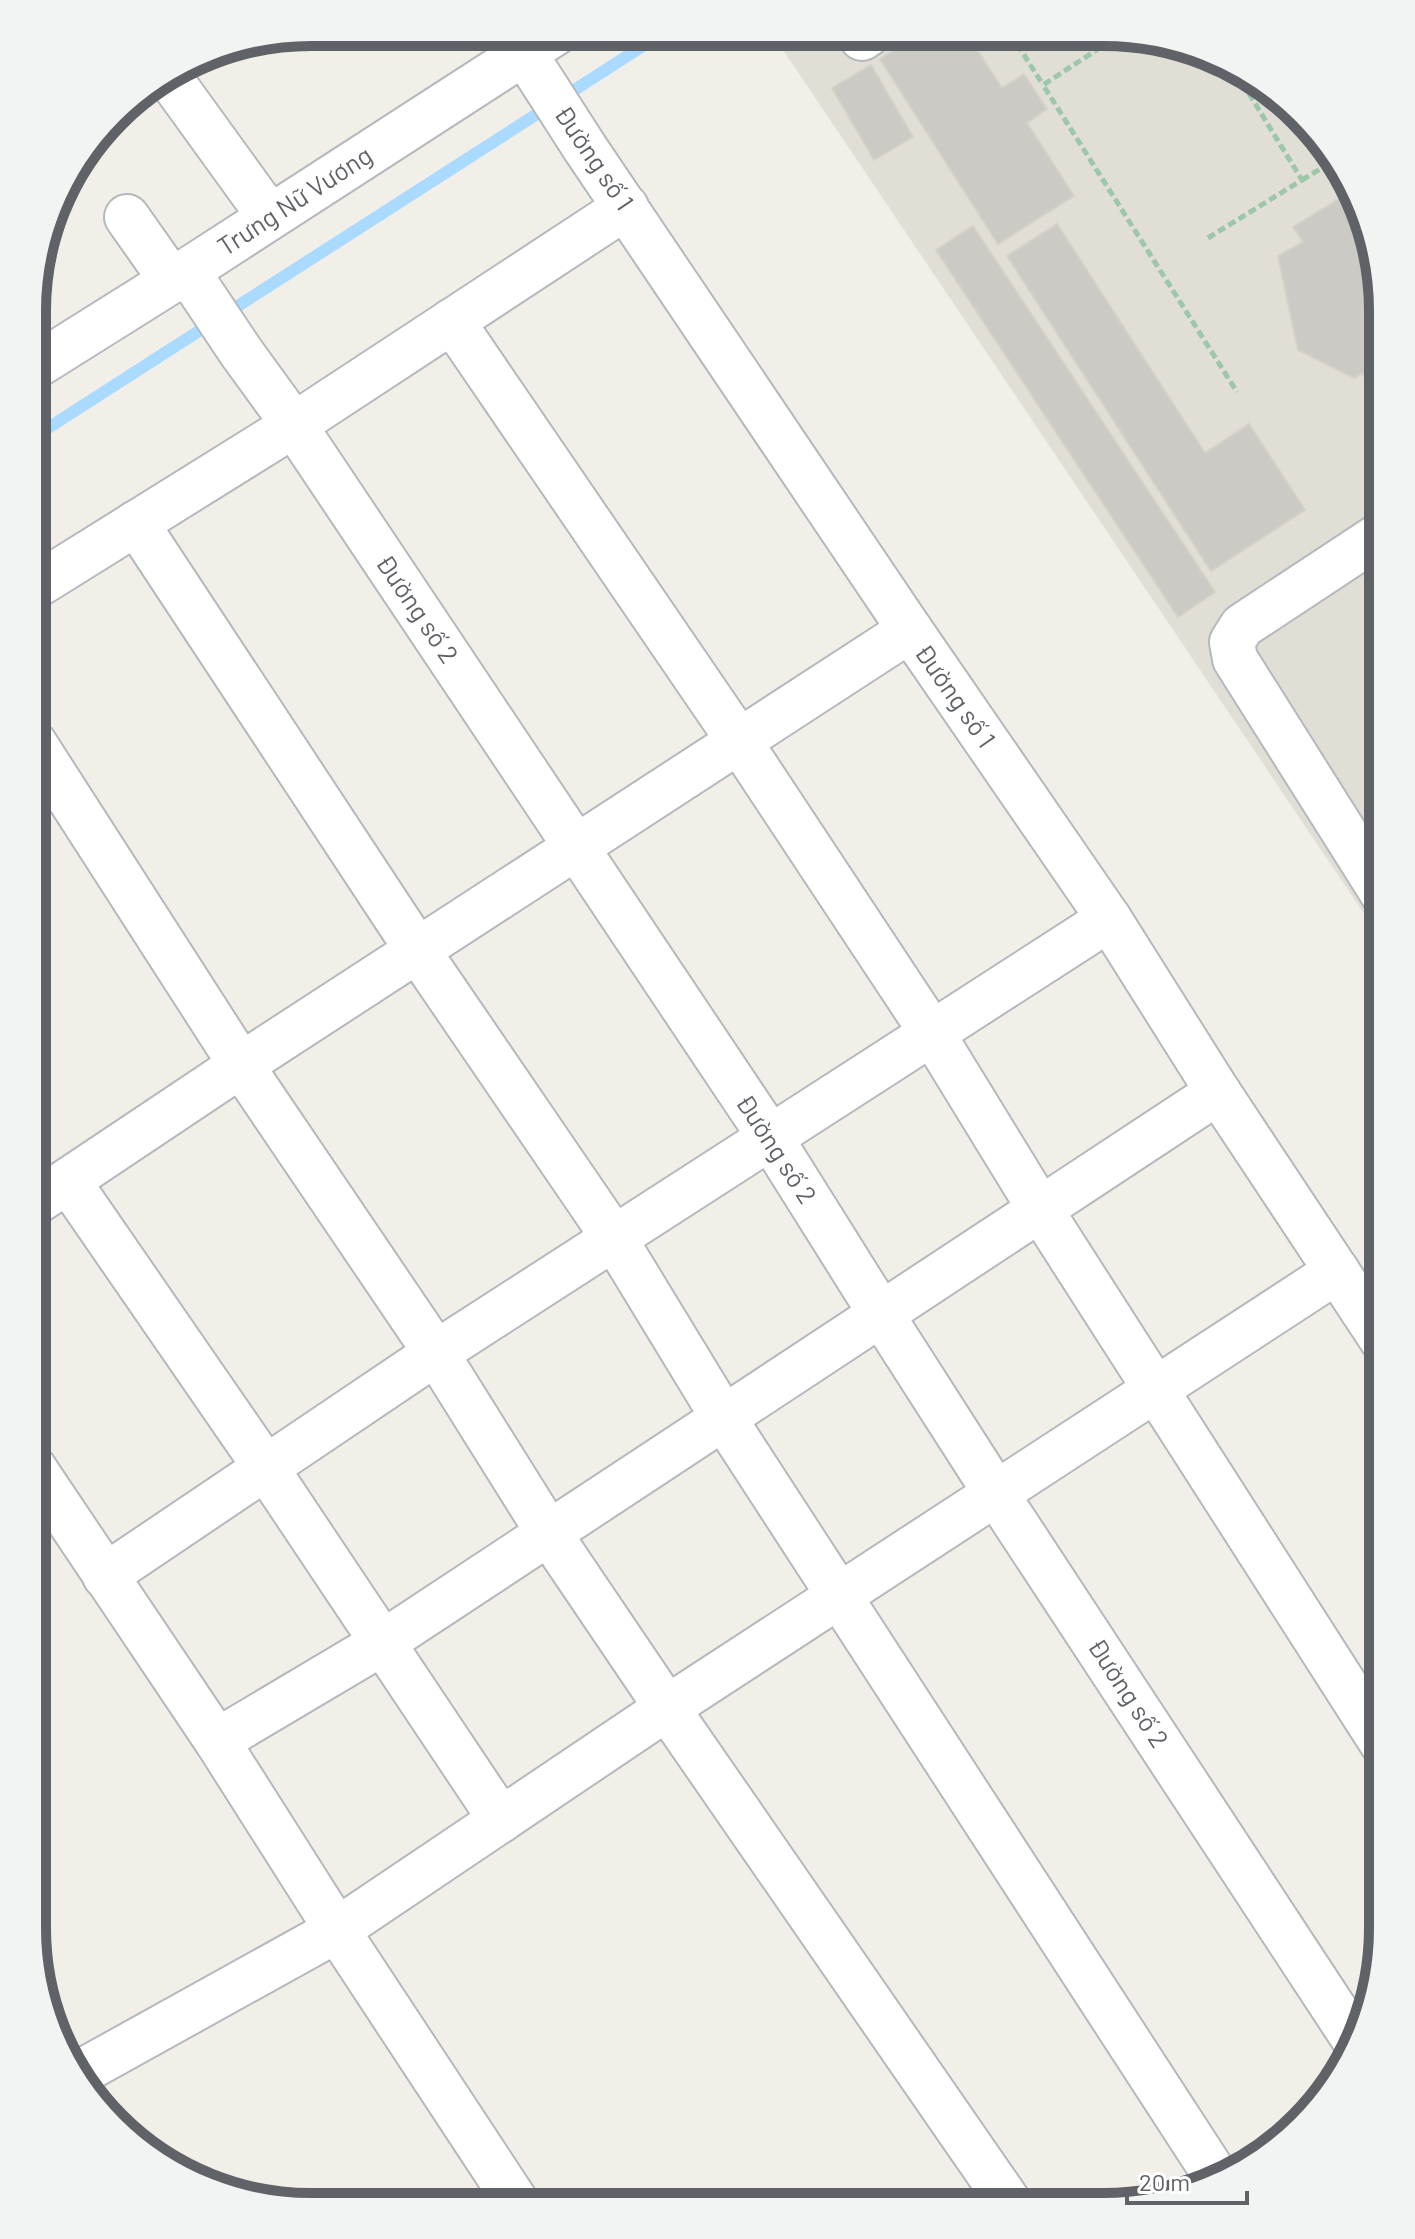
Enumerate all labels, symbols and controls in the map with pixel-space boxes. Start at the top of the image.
street label: Đường số 1 [549,99,641,215]
street label: Trưng Nữ Vương [211,138,377,261]
street label: Đường số 2 [371,548,466,668]
street label: Đường số 1 [909,637,1003,753]
street label: Đường số 2 [730,1088,824,1209]
street label: Đường số 2 [1082,1632,1176,1753]
scale bar [1127,2155,1247,2205]
text: 20 m [1139,2167,1190,2196]

